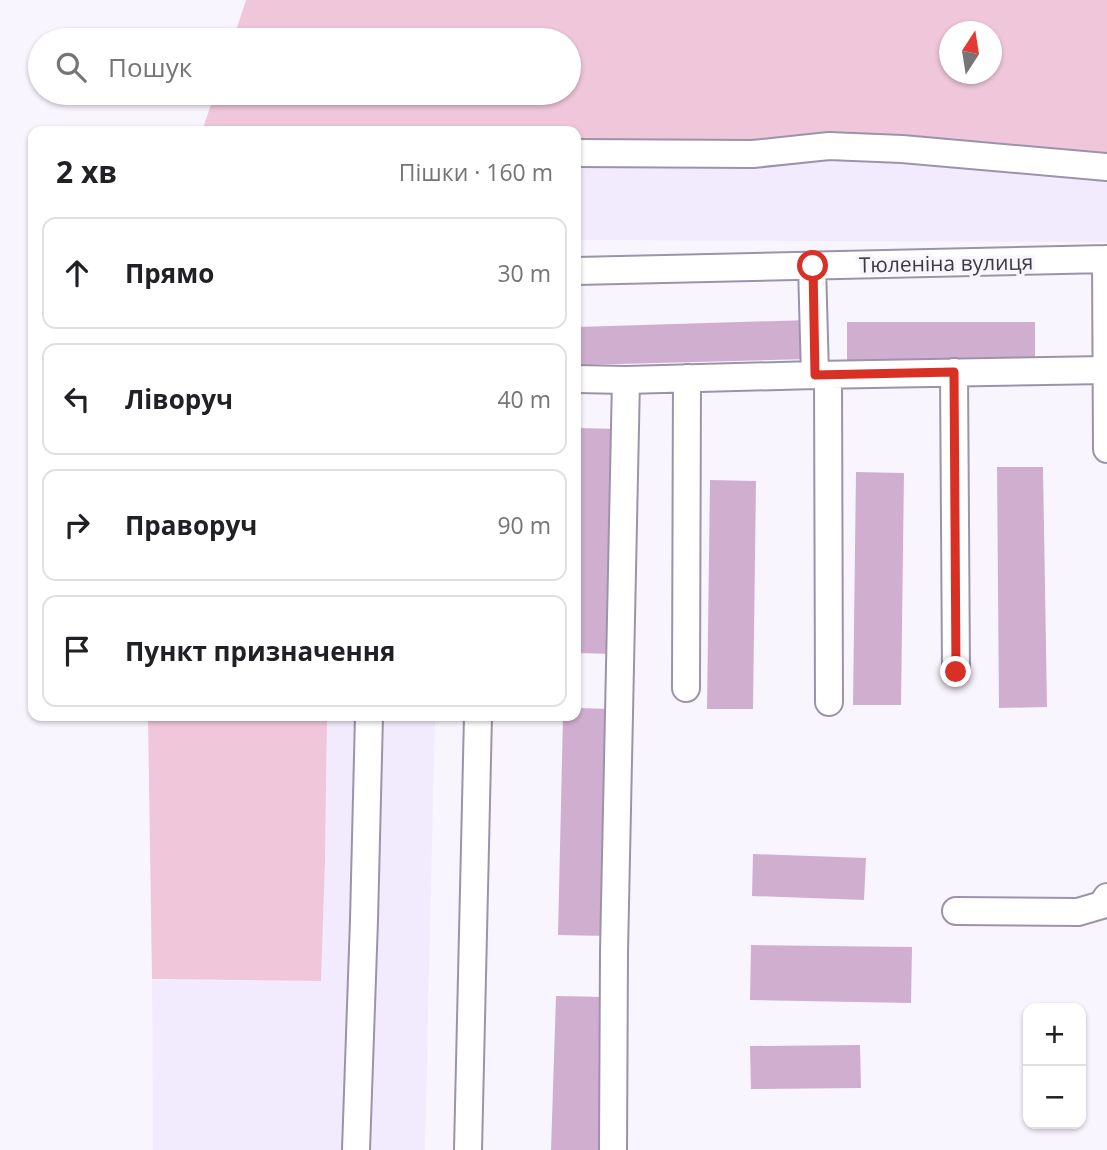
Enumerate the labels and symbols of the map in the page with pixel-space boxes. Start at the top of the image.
north arrow [939,21,1002,84]
street label: Тюленіна вулиця [859,247,1033,279]
route start [797,250,828,281]
route end [940,656,971,687]

